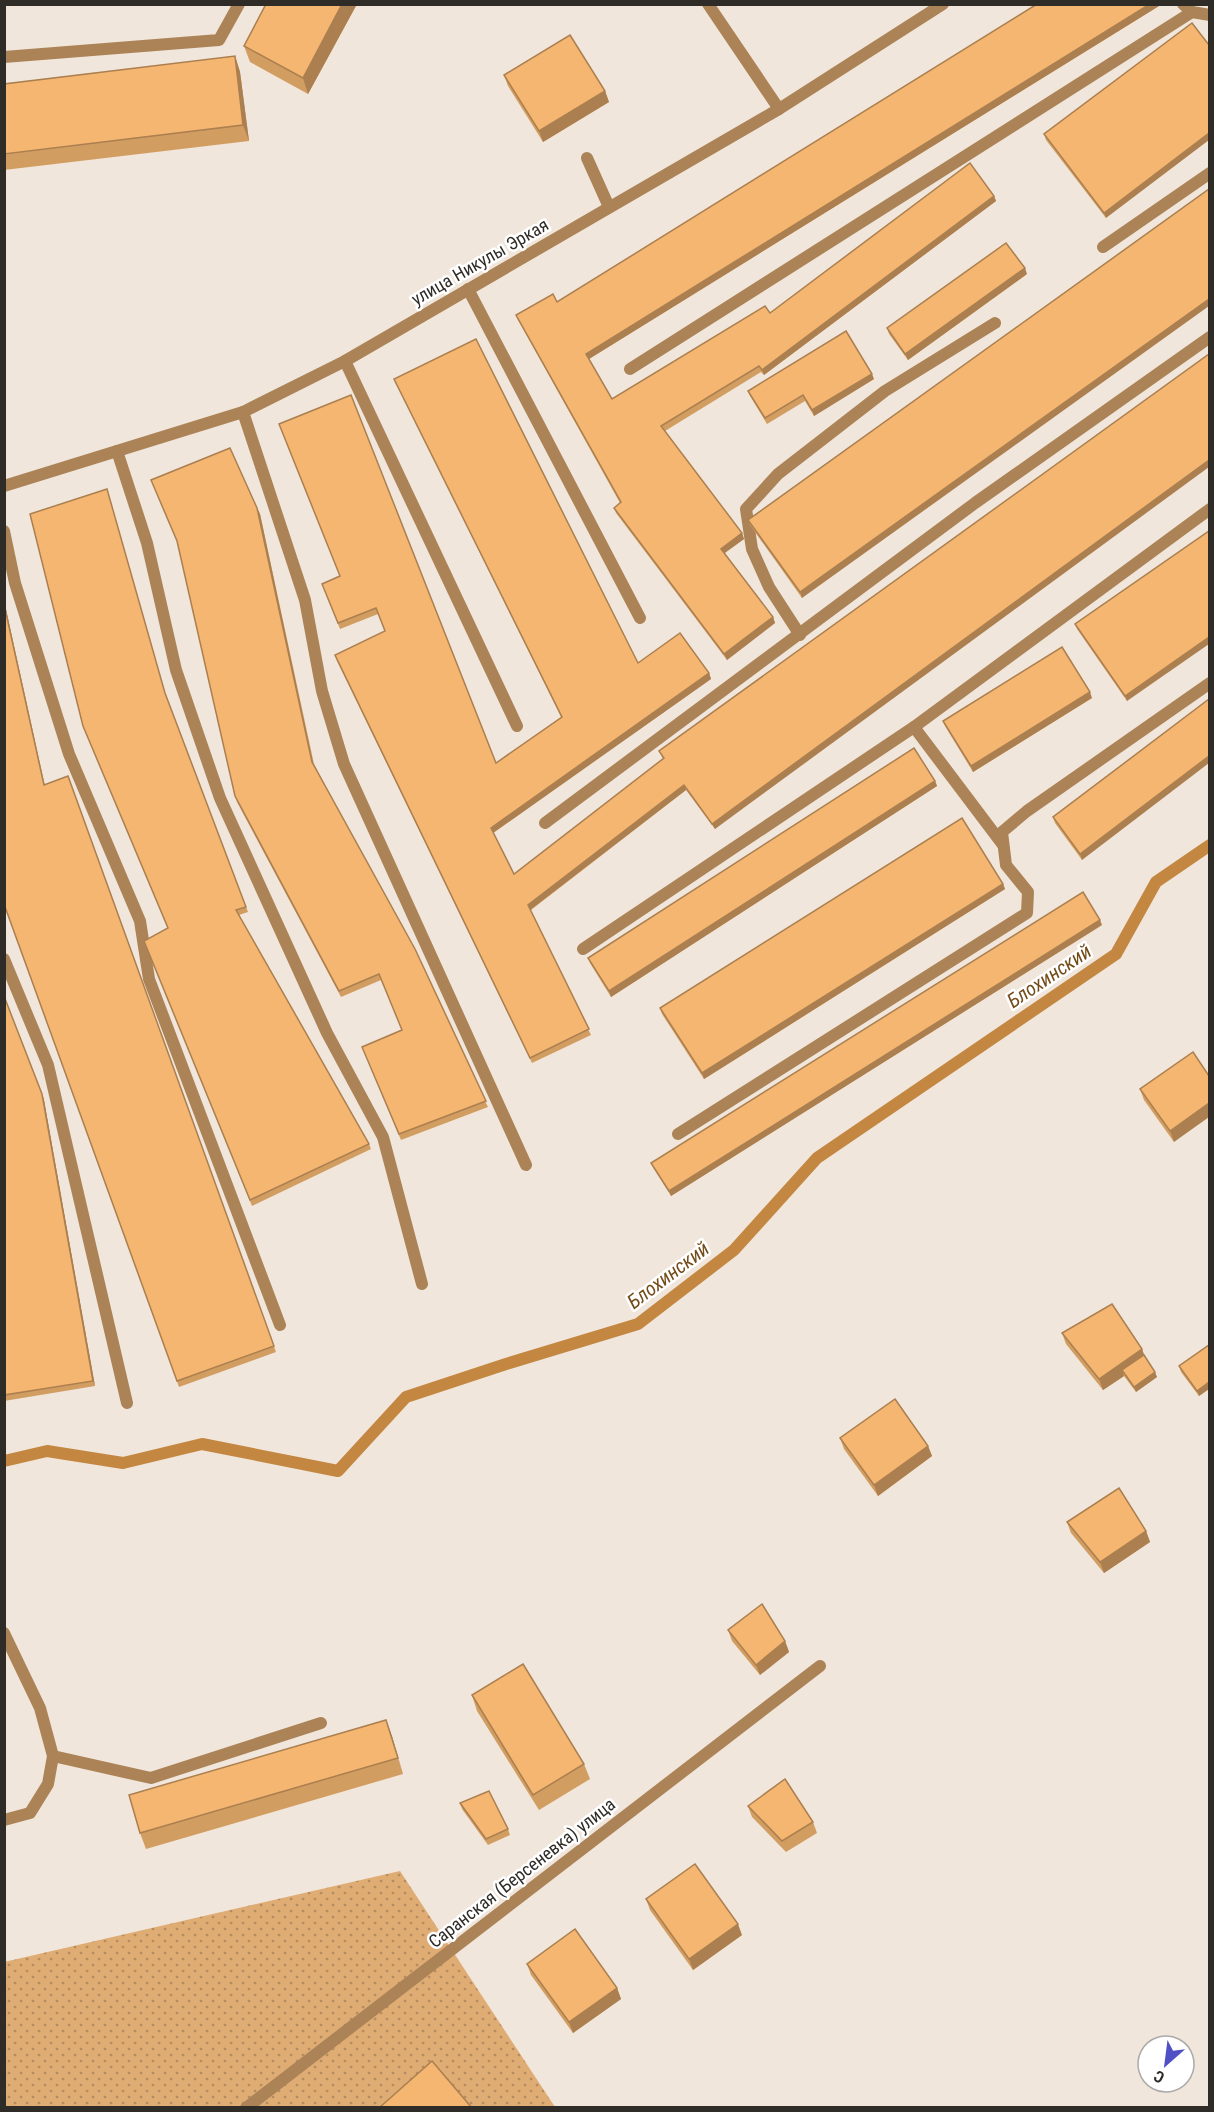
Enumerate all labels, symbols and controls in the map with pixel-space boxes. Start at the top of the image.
street label: улица Никулы Эркая [407,214,552,309]
water label: Блохинский [1002,939,1096,1013]
water label: Блохинский [622,1236,714,1314]
street label: Саранская (Берсеневка) улица [424,1793,620,1953]
north arrow [1136,2034,1196,2094]
text: С [1151,2066,1168,2087]

